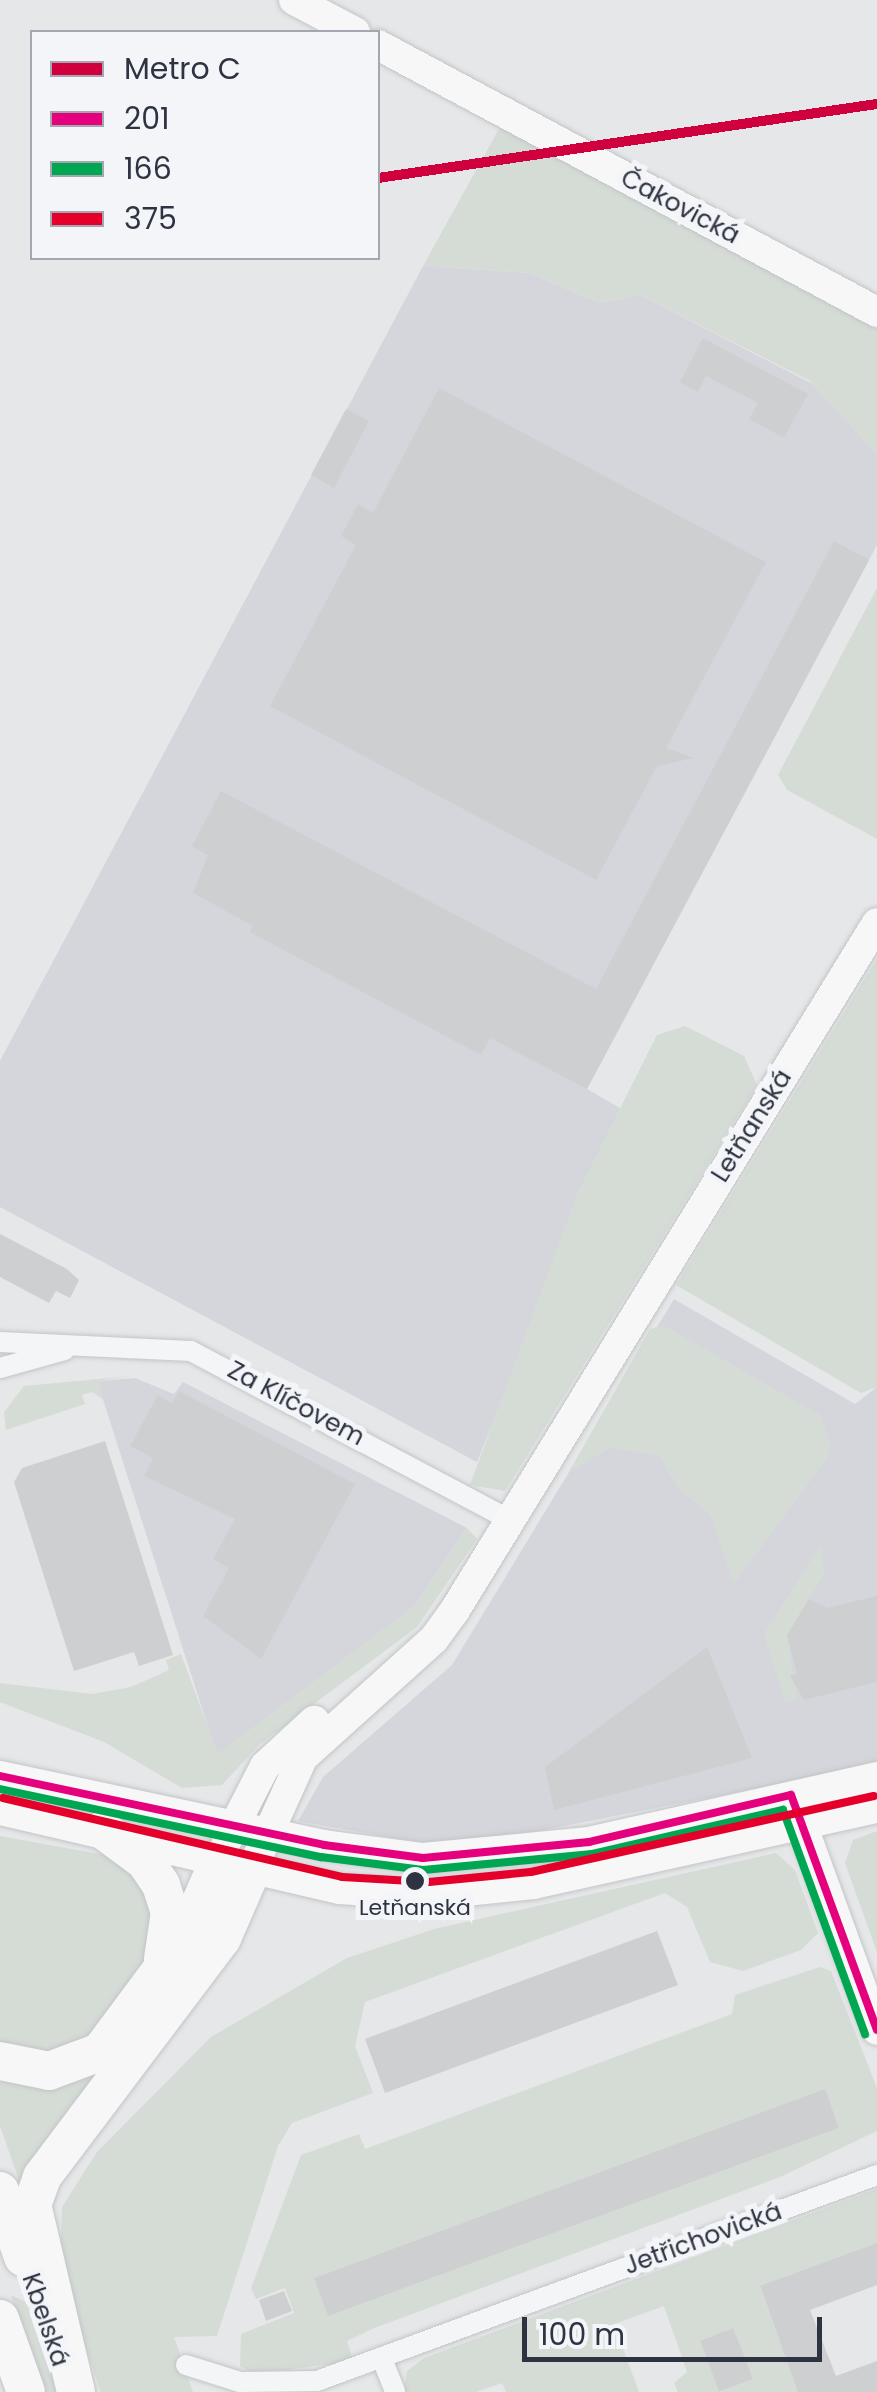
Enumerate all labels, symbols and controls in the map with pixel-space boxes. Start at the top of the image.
legend [30,30,380,260]
text: Metro C [124,47,241,90]
text: 201 [124,97,170,140]
text: 166 [124,147,172,190]
street label: Čakovická [615,163,745,251]
text: 375 [124,197,177,240]
street label: Letňanská [706,1064,798,1188]
street label: Za Klíčovem [222,1355,370,1453]
marker: Letňanská [405,1871,425,1891]
place label: Letňanská [359,1895,471,1921]
street label: Jetřichovická [620,2197,786,2281]
street label: Kbelská [15,2270,75,2370]
scale bar [527,2297,827,2359]
text: 100 m [539,2313,625,2356]

